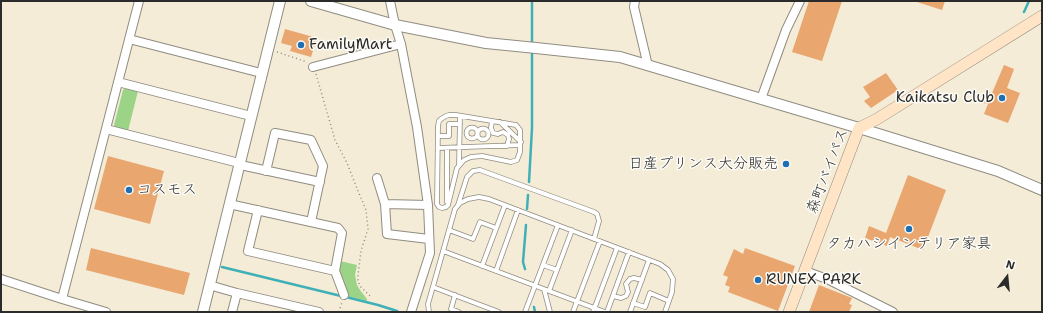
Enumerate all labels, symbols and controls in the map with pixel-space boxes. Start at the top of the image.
place label: FamilyMart [309,36,392,54]
marker: FamilyMart [296,40,306,50]
place label: Kaikatsu Club [896,89,994,107]
marker: Kaikatsu Club [997,93,1007,103]
street label: 森町バイパス [803,126,853,216]
place label: 日産プリンス大分販売 [628,155,778,173]
marker: 日産プリンス大分販売 [781,159,791,169]
place label: コスモス [137,181,197,199]
marker: コスモス [124,185,134,195]
marker: タカハシインテリア家具 [904,224,914,234]
place label: タカハシインテリア家具 [827,235,991,253]
north arrow [987,257,1027,297]
text: N [1004,257,1017,273]
place label: RUNEX PARK [766,271,861,289]
marker: RUNEX PARK [753,275,763,285]

